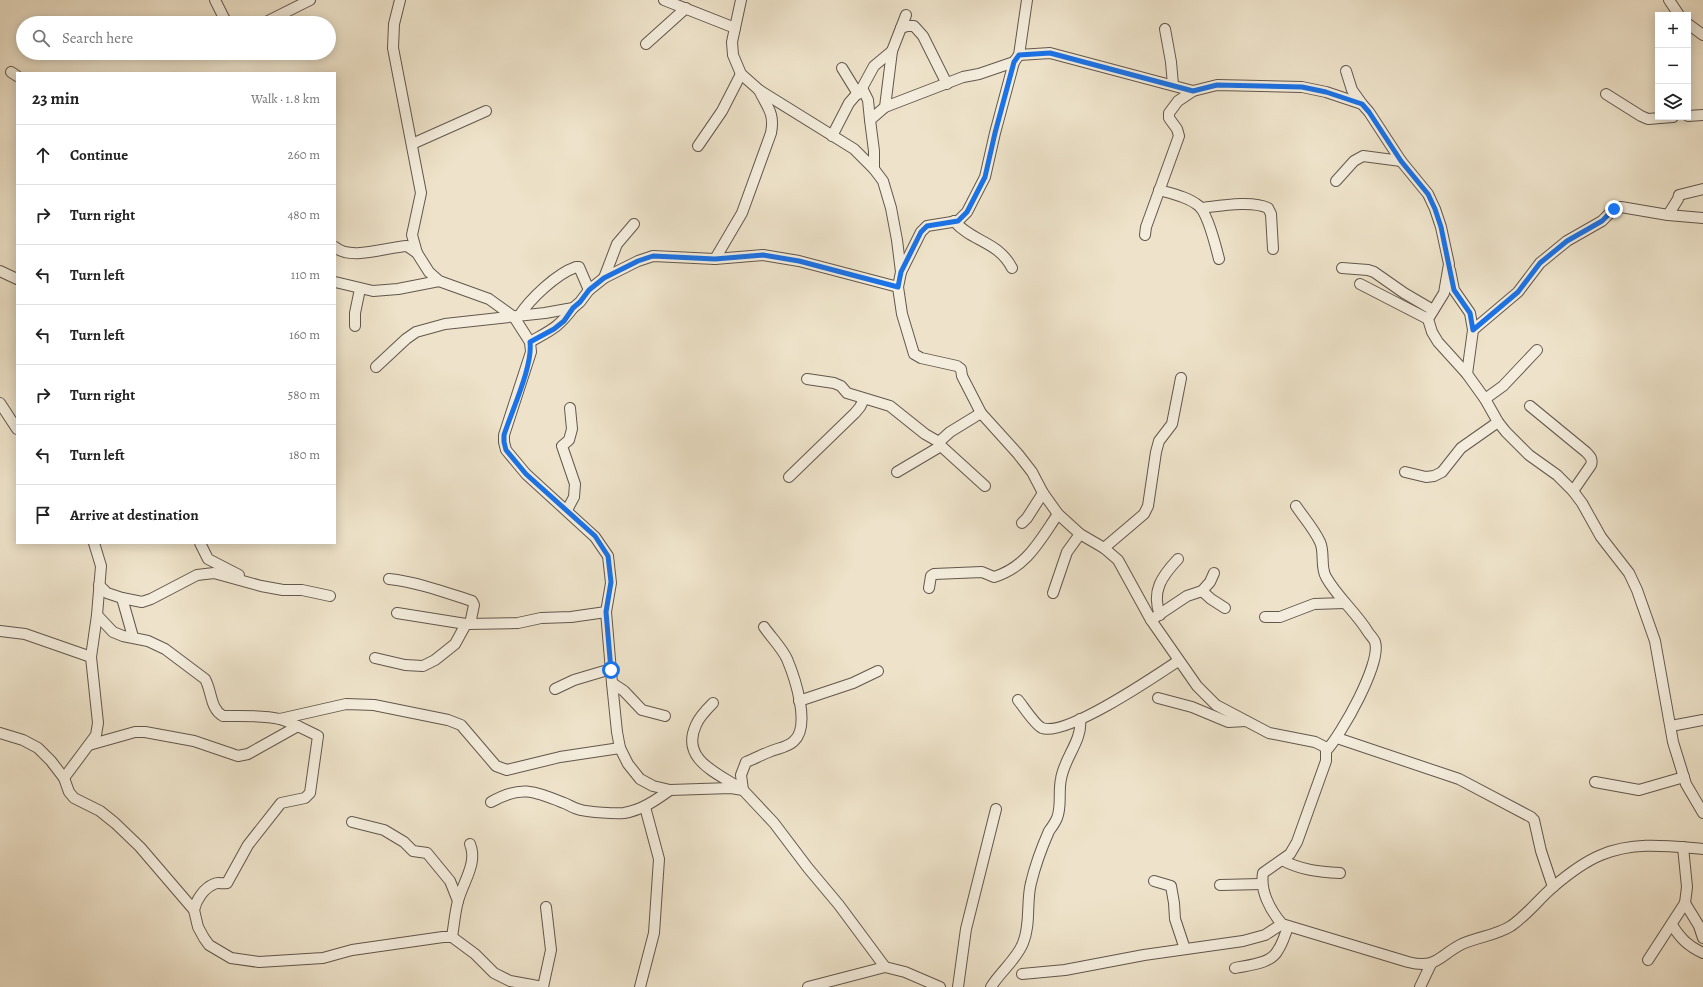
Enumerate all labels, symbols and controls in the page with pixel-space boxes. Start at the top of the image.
map controls [1655,12,1691,120]
button: + [1655,12,1691,48]
search box [16,16,336,60]
icon: search [30,27,52,49]
text: Search here [62,28,133,48]
button: − [1655,48,1691,84]
button: layers [1655,84,1691,120]
text: 23 min [32,87,79,110]
text: Walk · 1.8 km [251,90,320,107]
icon: ahead [32,144,54,166]
text: Continue [70,145,128,165]
text: 260 m [287,146,320,163]
route end [1605,200,1623,218]
icon: right [32,204,54,226]
text: Turn right [70,205,135,225]
text: 480 m [287,206,320,223]
icon: left [32,264,54,286]
text: Turn left [70,265,125,285]
text: 110 m [291,266,320,283]
icon: left [32,324,54,346]
text: Turn left [70,325,125,345]
text: 160 m [289,326,320,343]
icon: right [32,384,54,406]
text: Turn right [70,385,135,405]
text: 580 m [288,386,320,403]
icon: left [32,444,54,466]
text: Turn left [70,445,125,465]
text: 180 m [289,446,320,463]
icon: arrive [32,504,54,526]
text: Arrive at destination [70,505,199,525]
route start [602,661,620,679]

